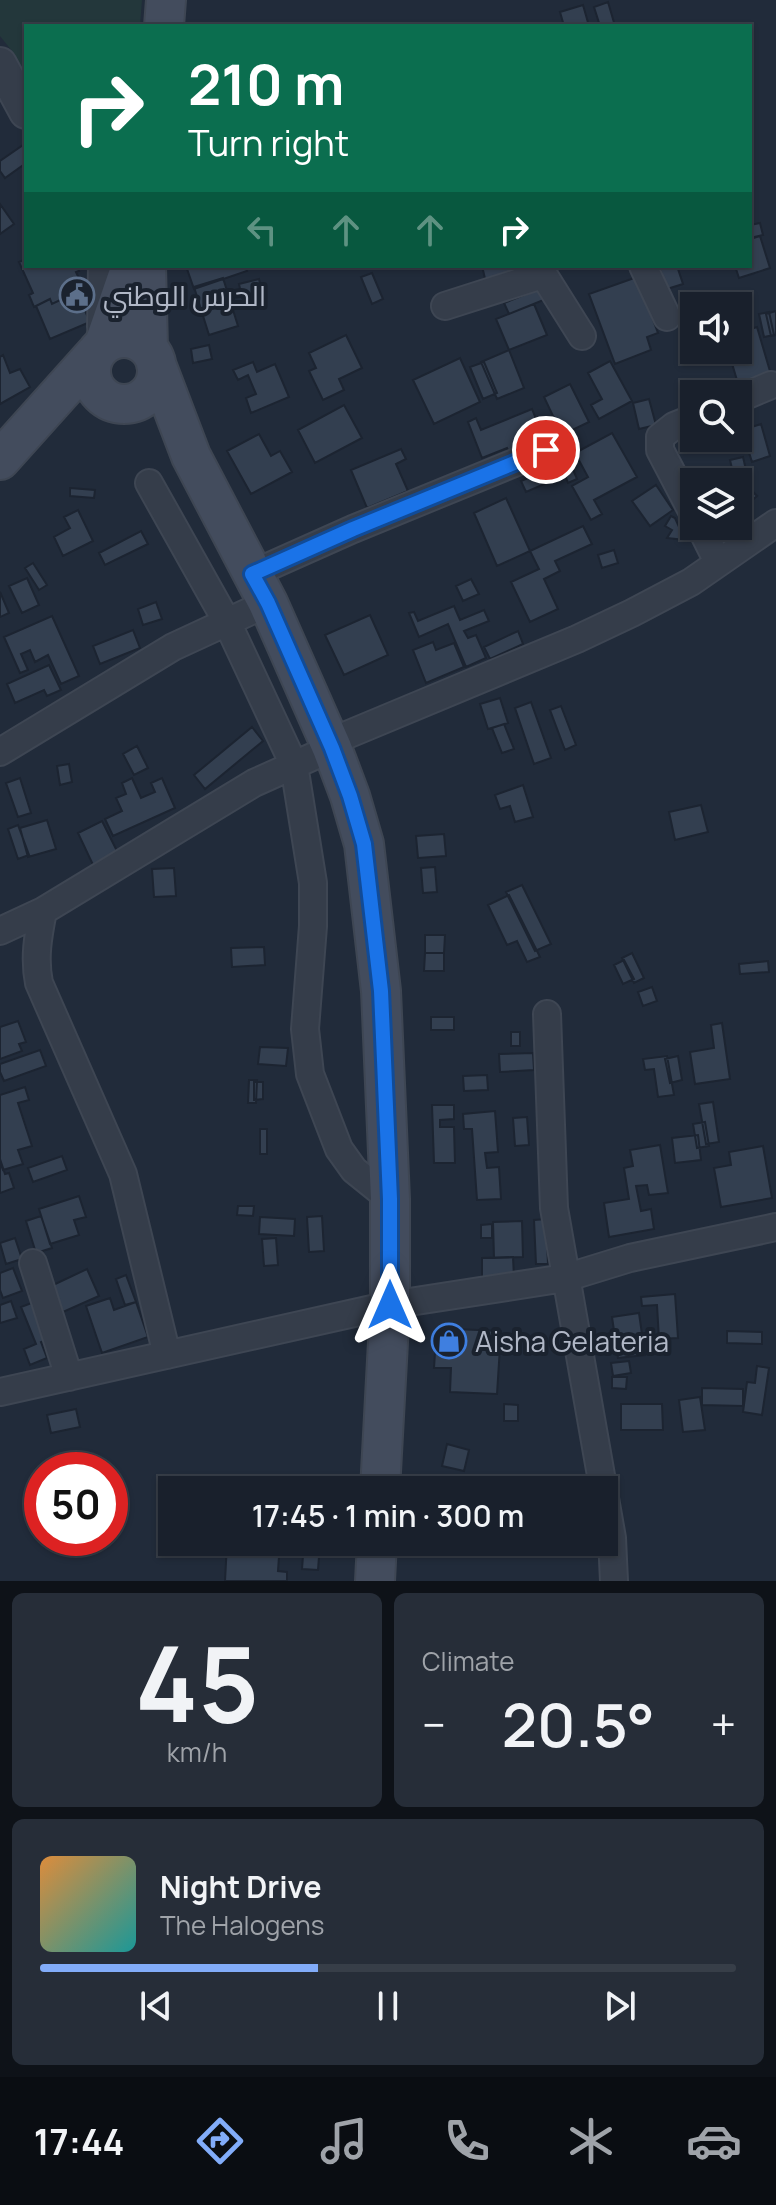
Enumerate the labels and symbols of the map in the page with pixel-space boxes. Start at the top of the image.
public building icon: الحرس الوطني [58,276,96,314]
place label: الحرس الوطني [103,276,266,318]
pin [512,416,580,484]
position arrow [348,1263,432,1347]
shop icon: Aisha Gelateria [430,1322,468,1360]
place label: Aisha Gelateria [475,1322,669,1360]
speed limit sign: 50 [24,1452,128,1556]

